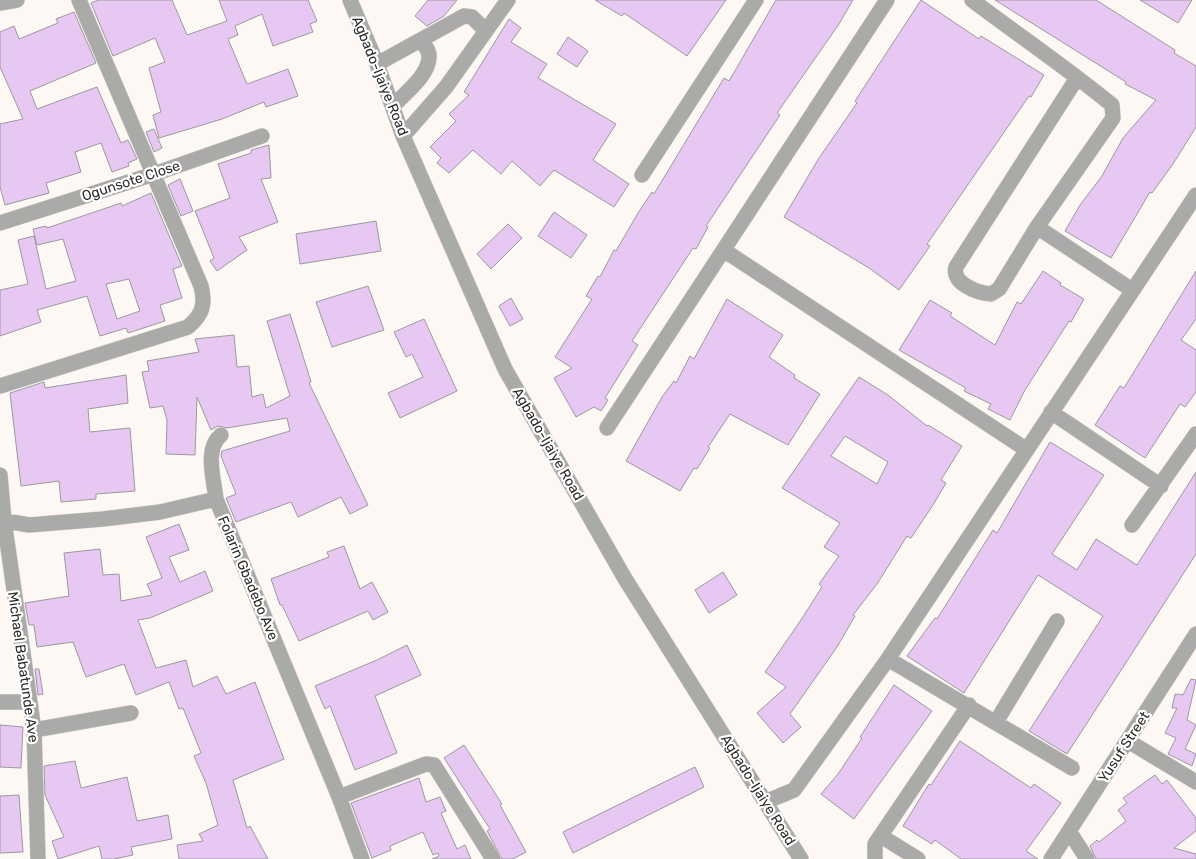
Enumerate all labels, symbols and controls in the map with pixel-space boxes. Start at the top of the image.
street label: Agbado-Ijaiye Road [348,14,412,138]
street label: Ogunsote Close [80,157,182,205]
street label: Agbado-Ijaiye Road [509,385,587,503]
street label: Folarin Gbadebo Ave [214,513,282,643]
street label: Michael Babatunde Ave [4,590,42,744]
street label: Yusuf Street [1095,708,1154,786]
street label: Agbado-Ijaiye Road [717,732,799,848]

